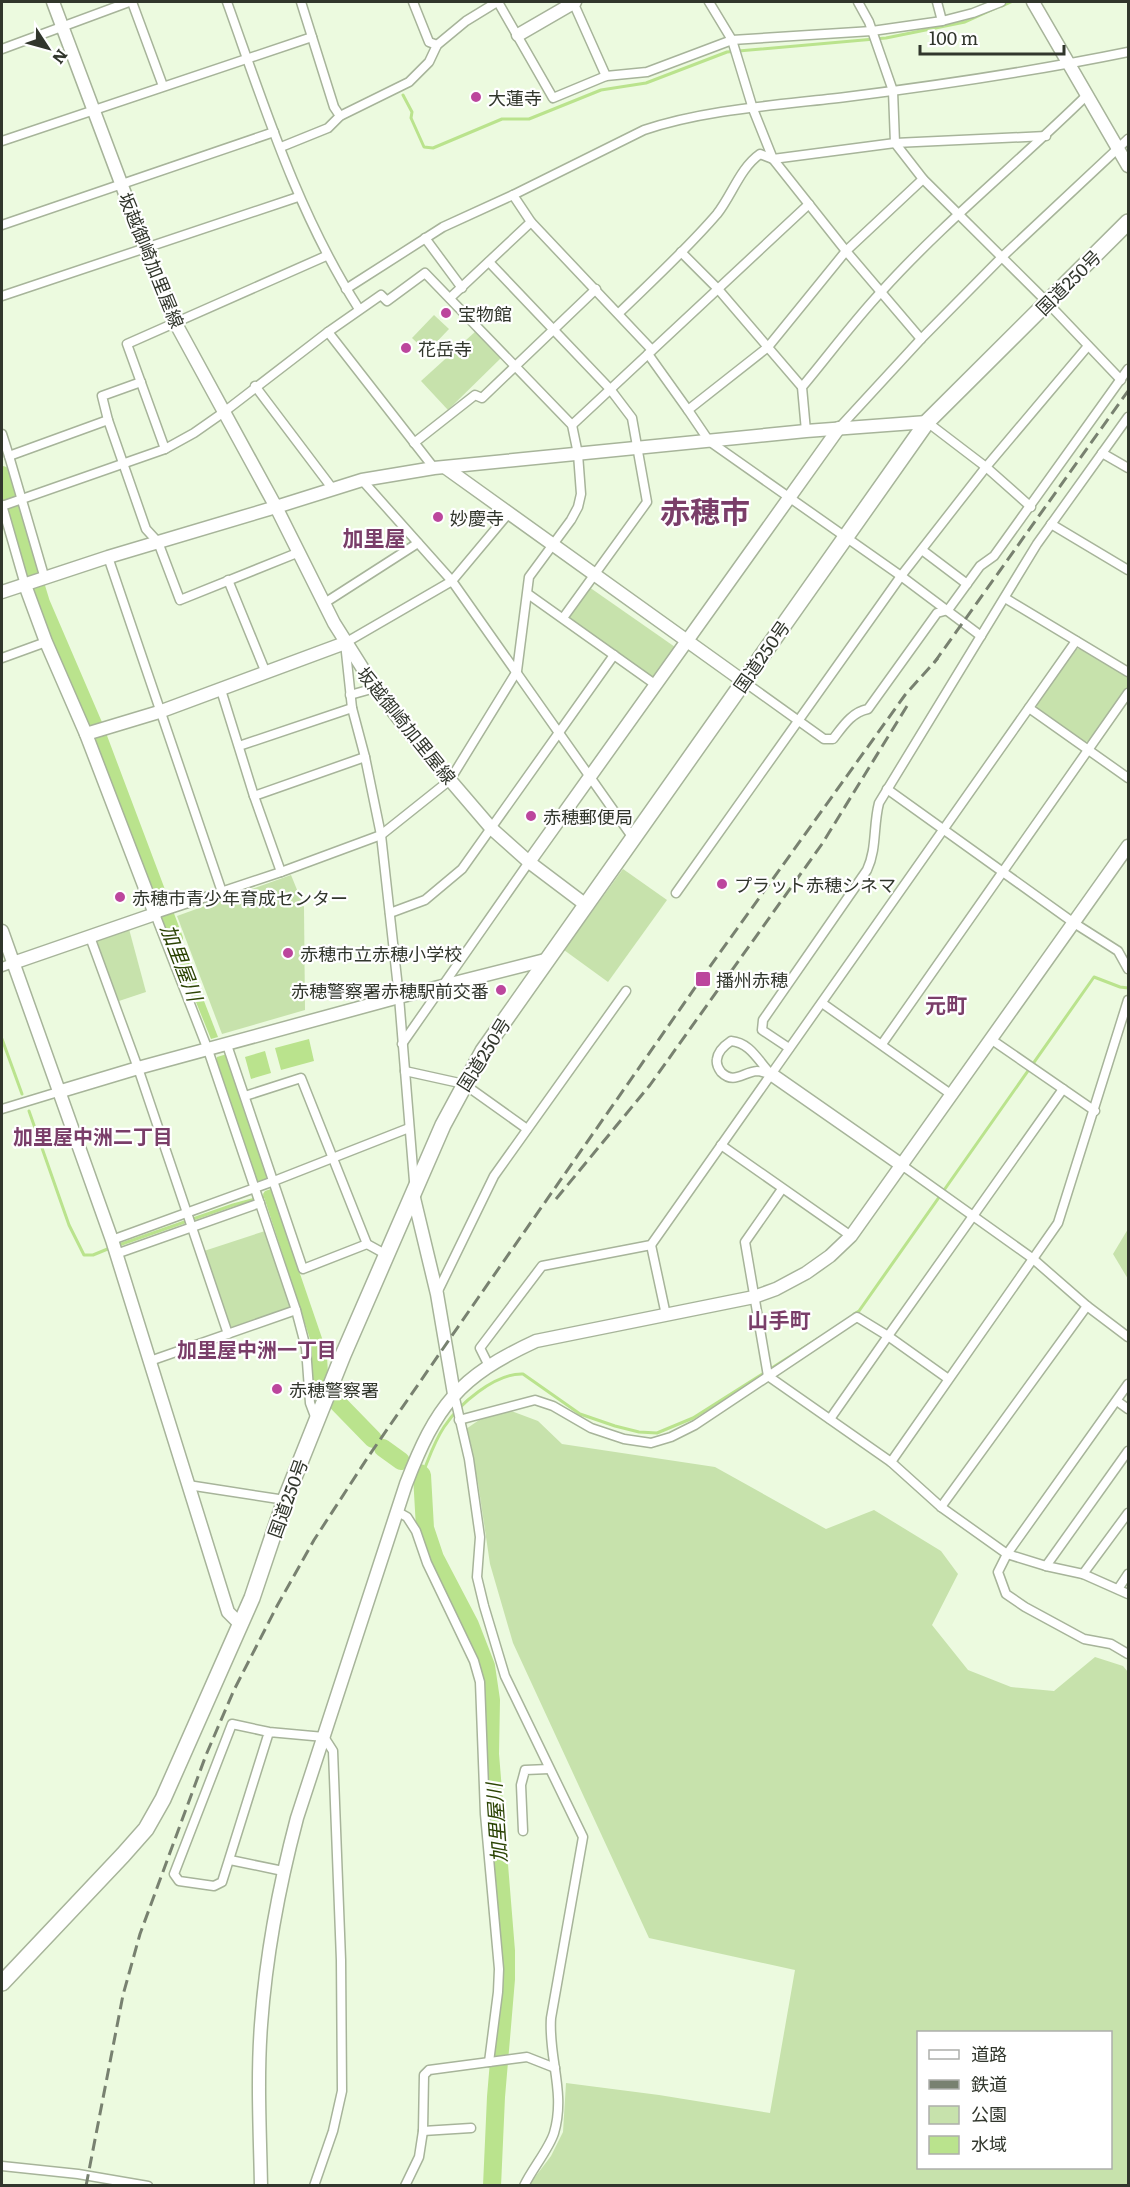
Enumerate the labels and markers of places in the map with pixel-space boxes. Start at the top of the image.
place label: 大蓮寺 [488,84,542,111]
marker: 大蓮寺 [469,90,483,104]
place label: 宝物館 [458,300,512,327]
marker: 宝物館 [439,306,453,320]
place label: 花岳寺 [418,335,472,362]
marker: 花岳寺 [399,341,413,355]
place label: 妙慶寺 [450,504,504,531]
marker: 妙慶寺 [431,510,445,524]
place label: 赤穂郵便局 [543,803,633,830]
marker: 赤穂郵便局 [524,809,538,823]
place label: プラット赤穂シネマ [734,871,896,898]
marker: プラット赤穂シネマ [715,877,729,891]
place label: 赤穂市青少年育成センター [132,884,348,911]
marker: 赤穂市青少年育成センター [113,890,127,904]
place label: 赤穂市立赤穂小学校 [300,940,462,967]
marker: 赤穂市立赤穂小学校 [281,946,295,960]
place label: 播州赤穂 [716,966,788,993]
marker: 播州赤穂 [694,970,712,988]
place label: 赤穂警察署赤穂駅前交番 [291,977,489,1004]
marker: 赤穂警察署赤穂駅前交番 [494,983,508,997]
place label: 赤穂警察署 [289,1376,379,1403]
marker: 赤穂警察署 [270,1382,284,1396]

